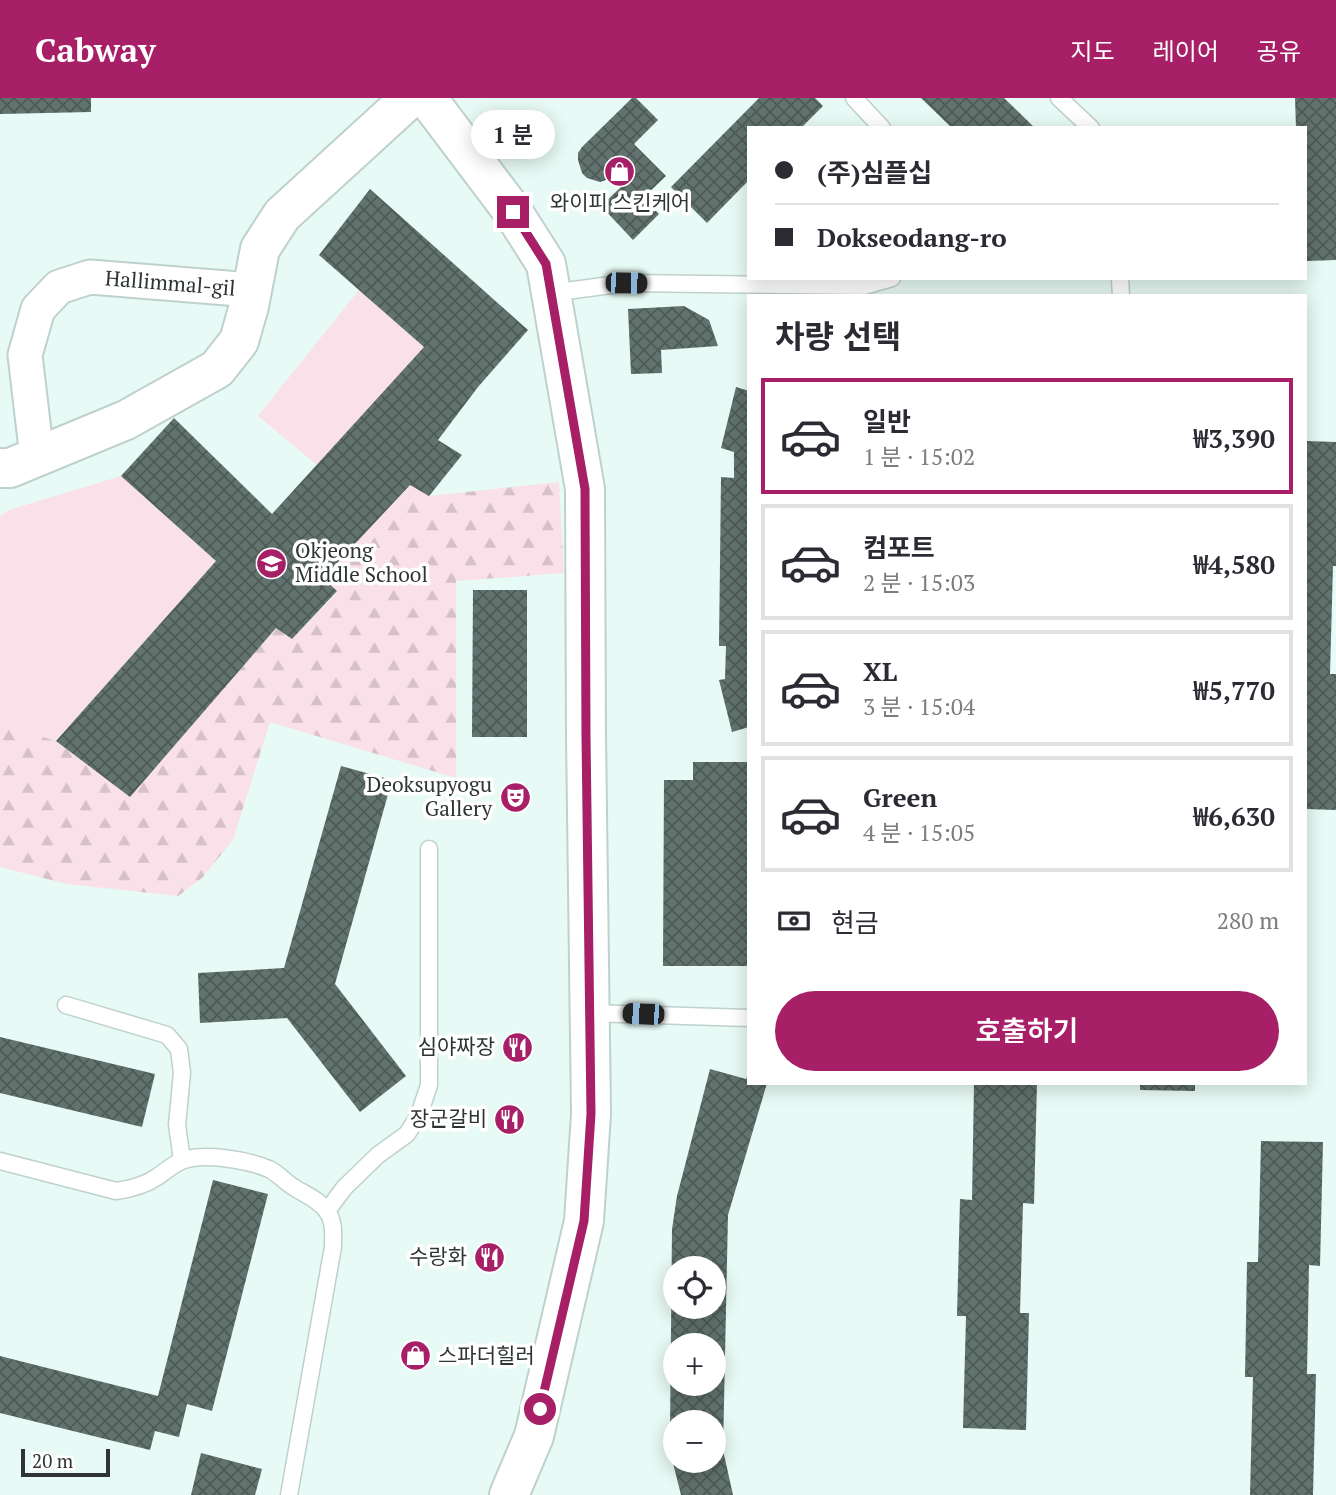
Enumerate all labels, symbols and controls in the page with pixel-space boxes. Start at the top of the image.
text: Cabway [35,28,156,71]
text: 지도 [1070,35,1115,67]
text: 레이어 [1153,35,1219,67]
text: 공유 [1257,35,1301,67]
callout: 1 분 [471,110,555,159]
text: 1 분 [493,119,533,150]
shop icon: 와이피 스킨케어 [603,154,637,188]
text: (주)심플십 [817,155,932,189]
place label: 와이피 스킨케어 [550,188,690,216]
route end [497,196,529,228]
text: Dokseodang-ro [817,220,1007,254]
street label: Hallimmal-gil [104,263,237,302]
car [605,272,648,294]
text: 차량 선택 [775,315,901,357]
text: 일반 [863,404,911,438]
icon: car [779,405,842,468]
text: ₩3,390 [1193,421,1275,455]
text: 1 분 · 15:02 [863,441,975,472]
text: 컴포트 [863,530,935,564]
icon: car [779,531,842,594]
place label: Okjeong Middle School [295,536,428,588]
school or university icon: Okjeong Middle School [255,546,289,580]
text: ₩4,580 [1193,547,1275,581]
text: 2 분 · 15:03 [863,567,975,598]
text: XL [863,654,897,688]
icon: car [779,657,842,720]
text: ₩5,770 [1193,673,1275,707]
text: 3 분 · 15:04 [863,691,975,722]
place label: Deoksupyogu Gallery [367,770,492,822]
theatre icon: Deoksupyogu Gallery [498,780,532,814]
text: Green [863,780,937,814]
icon: car [779,783,842,846]
text: ₩6,630 [1193,799,1275,833]
text: 4 분 · 15:05 [863,817,975,848]
icon: cash [775,902,813,940]
text: 현금 [831,905,879,939]
text: 280 m [1217,905,1279,936]
button: 호출하기 [775,991,1279,1071]
car [622,1003,665,1025]
restaurant icon: 심야짜장 [501,1030,535,1064]
place label: 심야짜장 [418,1032,495,1060]
restaurant icon: 장군갈비 [493,1102,527,1136]
place label: 장군갈비 [410,1104,487,1132]
restaurant icon: 수랑화 [473,1240,507,1274]
place label: 수랑화 [409,1242,467,1270]
map controls [663,1256,726,1473]
button: locate [663,1256,726,1319]
button: + [663,1333,726,1396]
shop icon: 스파더힐러 [398,1339,432,1373]
place label: 스파더힐러 [438,1341,535,1369]
route start [524,1393,556,1425]
button: − [663,1410,726,1473]
scale bar [21,1446,110,1478]
text: 20 m [32,1448,73,1473]

